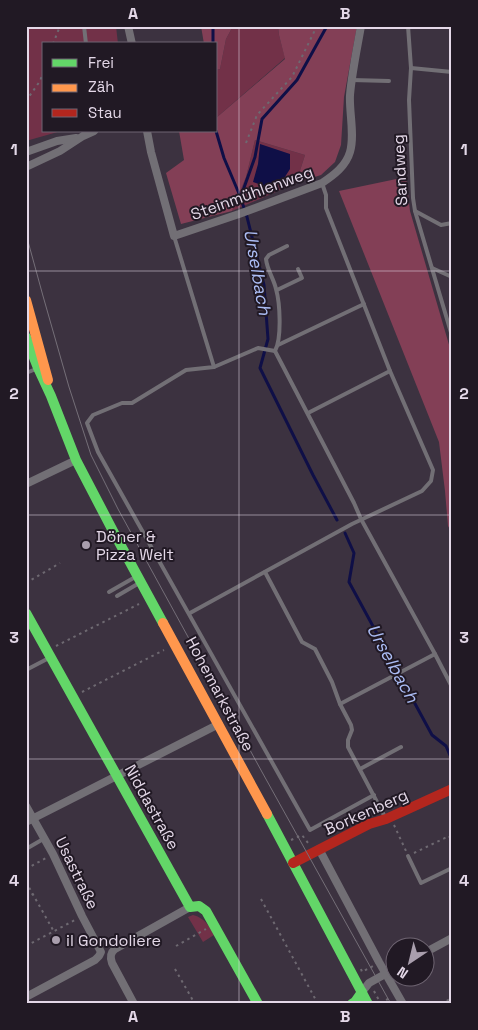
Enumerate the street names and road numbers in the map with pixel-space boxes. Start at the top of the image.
street label: Sandweg [388,134,412,206]
street label: Steinmühlenweg [188,161,316,225]
street label: Hohemarkstraße [181,633,259,755]
street label: Niddastraße [120,761,184,853]
street label: Borkenberg [321,784,411,840]
street label: Usastraße [50,833,104,913]

